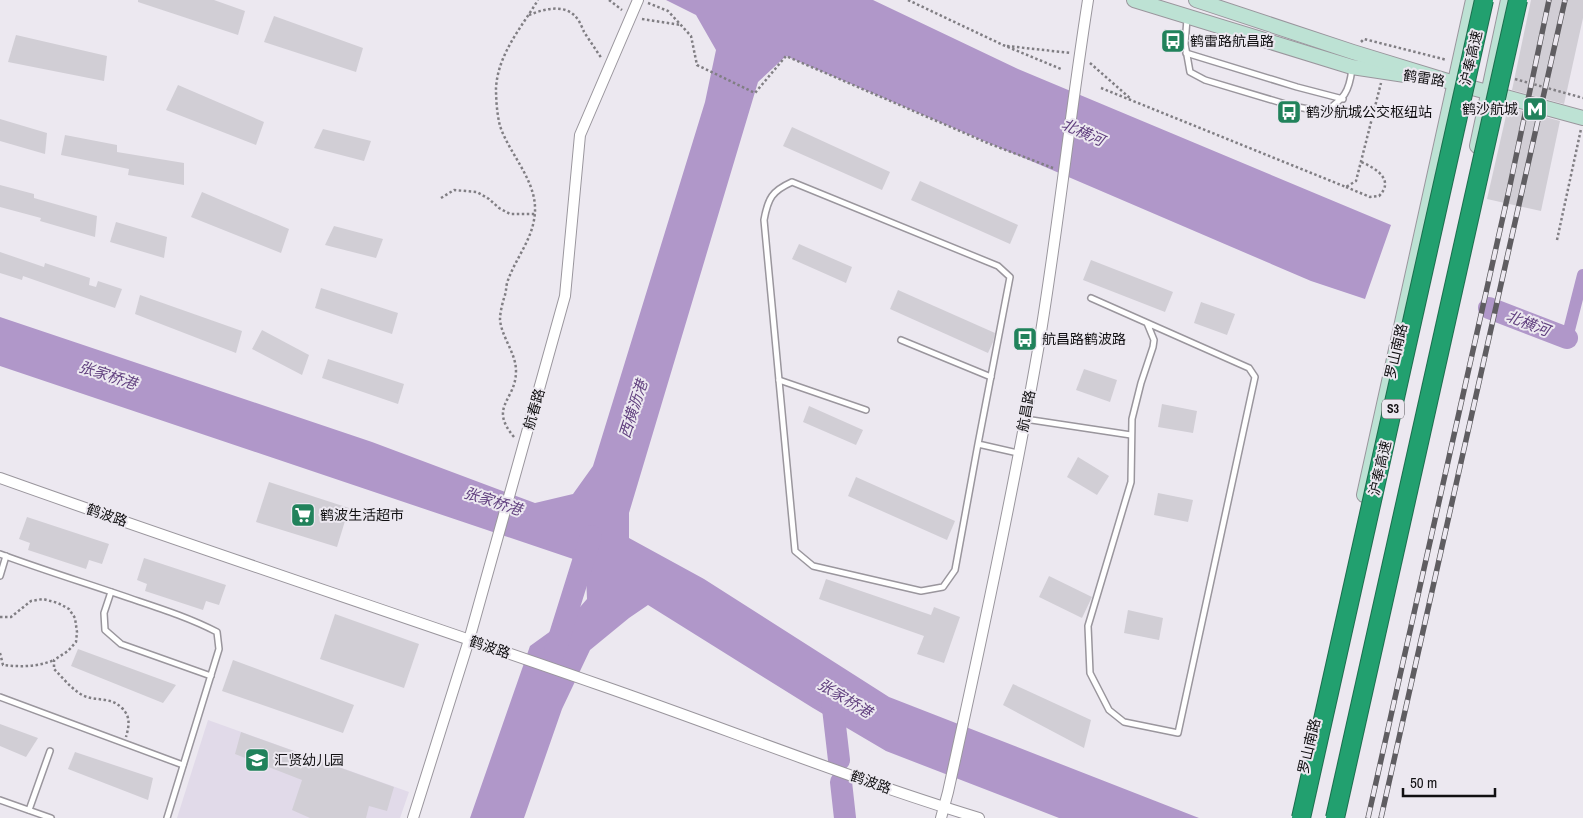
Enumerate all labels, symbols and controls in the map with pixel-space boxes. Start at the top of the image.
bus stop icon: 鹤雷路航昌路 [1160,28,1186,54]
street label: 沪奉高速 [1456,29,1486,87]
place label: 鹤雷路航昌路 [1190,32,1274,50]
street label: 鹤雷路 [1402,66,1446,90]
metro station icon: 鹤沙航城 [1522,96,1548,122]
bus stop icon: 鹤沙航城公交枢纽站 [1276,99,1302,125]
place label: 鹤沙航城 [1462,100,1518,118]
place label: 鹤沙航城公交枢纽站 [1306,103,1432,121]
water label: 北横河 [1058,113,1111,152]
water label: 北横河 [1503,305,1556,342]
street label: 罗山南路 [1381,322,1411,380]
bus stop icon: 航昌路鹤波路 [1012,326,1038,352]
place label: 航昌路鹤波路 [1042,330,1126,348]
water label: 张家桥港 [76,356,142,395]
water label: 西横沥港 [614,375,653,441]
street label: 航春路 [520,386,548,432]
street label: 航昌路 [1013,389,1039,433]
road number: S3 [1382,399,1404,418]
street label: 沪奉高速 [1365,439,1395,497]
water label: 张家桥港 [461,482,527,521]
street label: 鹤波路 [84,500,130,530]
supermarket icon: 鹤波生活超市 [290,502,316,528]
place label: 鹤波生活超市 [320,506,404,524]
street label: 鹤波路 [467,632,513,662]
water label: 张家桥港 [814,674,878,723]
street label: 罗山南路 [1294,717,1324,775]
school or university icon: 汇贤幼儿园 [244,747,270,773]
place label: 汇贤幼儿园 [274,751,344,769]
street label: 鹤波路 [848,766,894,798]
scale bar [1403,766,1496,798]
text: 50 m [1410,772,1437,793]

